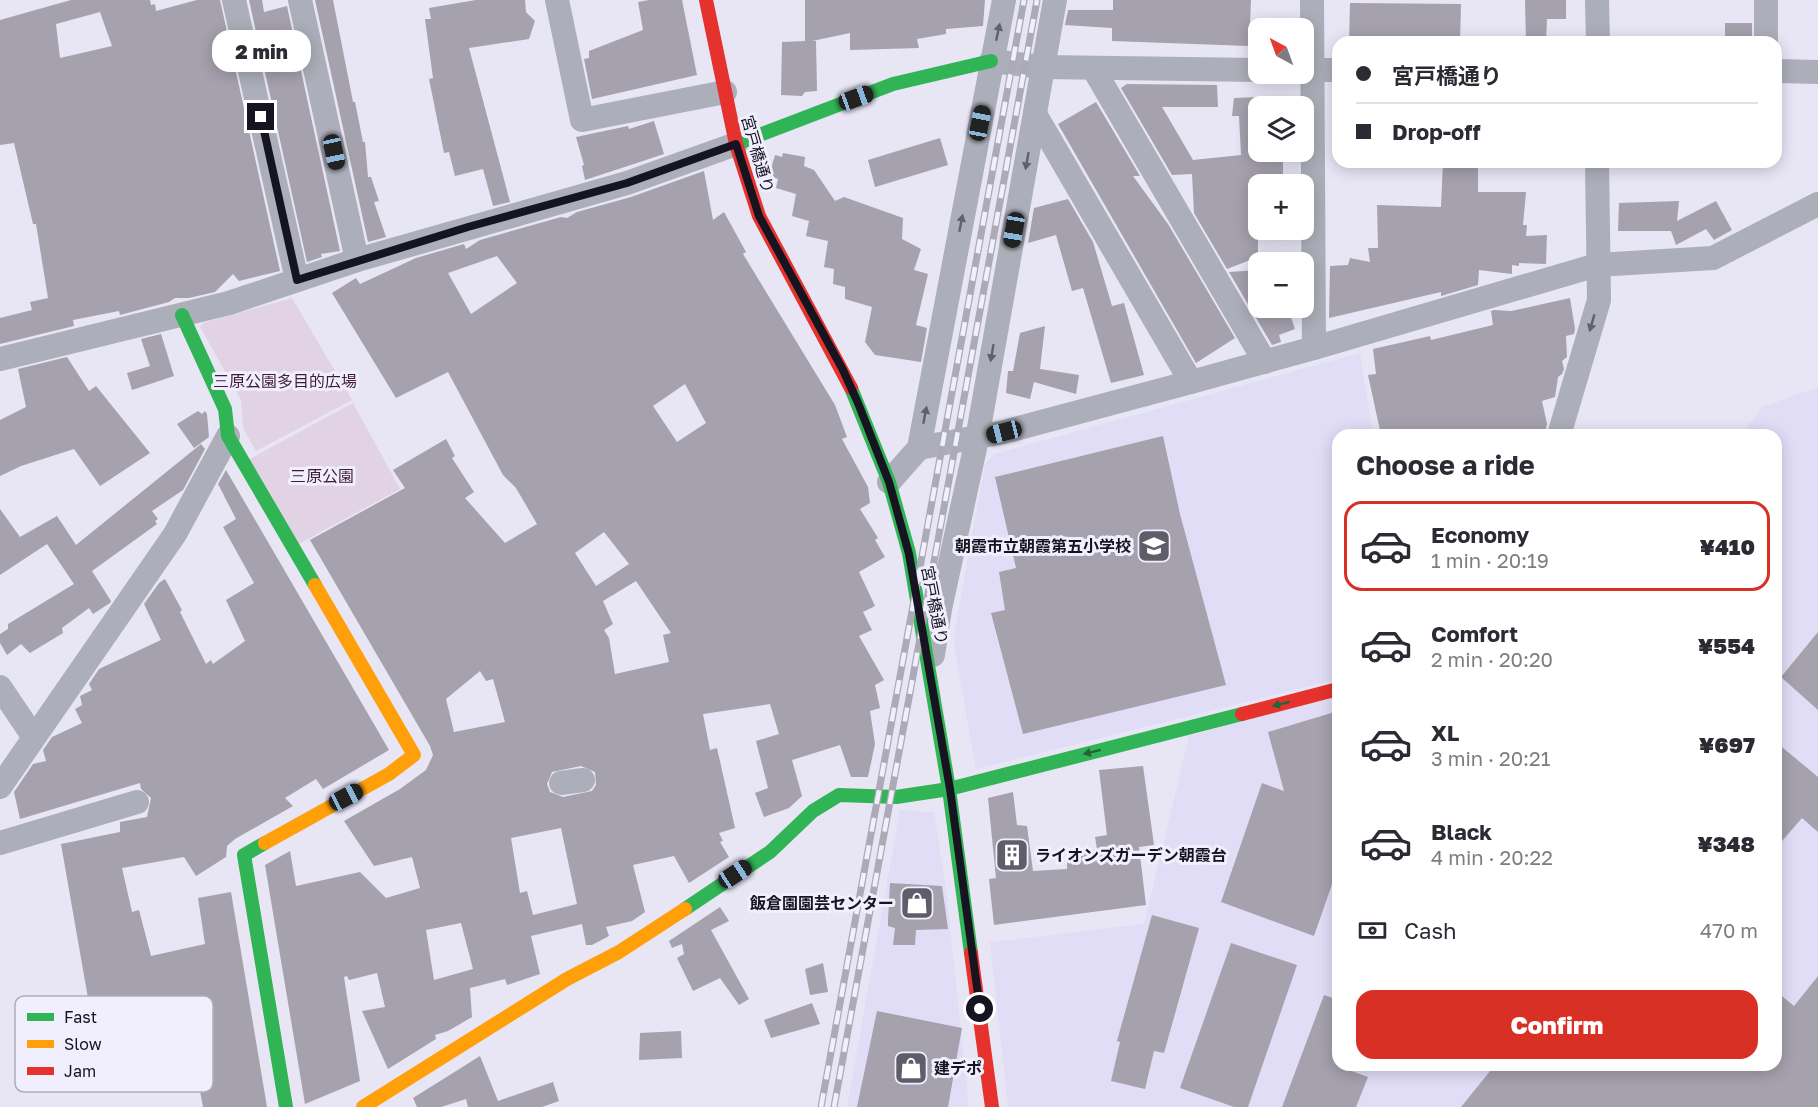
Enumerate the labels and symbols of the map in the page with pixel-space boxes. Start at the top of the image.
north arrow [1248,18,1314,84]
one-way arrow [994,22,1003,41]
callout: 2 min [212,30,310,72]
car [836,83,876,113]
route end [247,103,274,130]
car [968,104,992,142]
street label: 宮戸橋通り [737,113,779,195]
car [321,133,347,171]
one-way arrow [1022,152,1031,171]
car [1002,211,1026,249]
one-way arrow [957,214,966,233]
one-way arrow [1587,314,1596,332]
one-way arrow [987,344,996,363]
park label: 三原公園多目的広場 [213,371,357,391]
one-way arrow [921,405,930,424]
car [984,419,1024,445]
park label: 三原公園 [290,466,354,486]
school or university icon: 朝霞市立朝霞第五小学校 [1136,528,1172,564]
place label: 朝霞市立朝霞第五小学校 [955,536,1131,556]
street label: 宮戸橋通り [918,564,952,646]
one-way arrow [1272,699,1290,709]
one-way arrow [1083,748,1102,758]
car [326,781,366,813]
building icon: ライオンズガーデン朝霞台 [994,837,1030,873]
place label: ライオンズガーデン朝霞台 [1035,845,1227,865]
car [715,857,755,891]
shop icon: 飯倉園園芸センター [899,885,935,921]
place label: 飯倉園園芸センター [749,893,894,913]
route start [966,995,993,1022]
legend [15,996,213,1092]
text: Fast [64,1007,97,1027]
text: Slow [64,1034,102,1054]
shop icon: 建デポ [893,1050,929,1086]
place label: 建デポ [934,1058,982,1078]
text: Jam [64,1061,96,1081]

